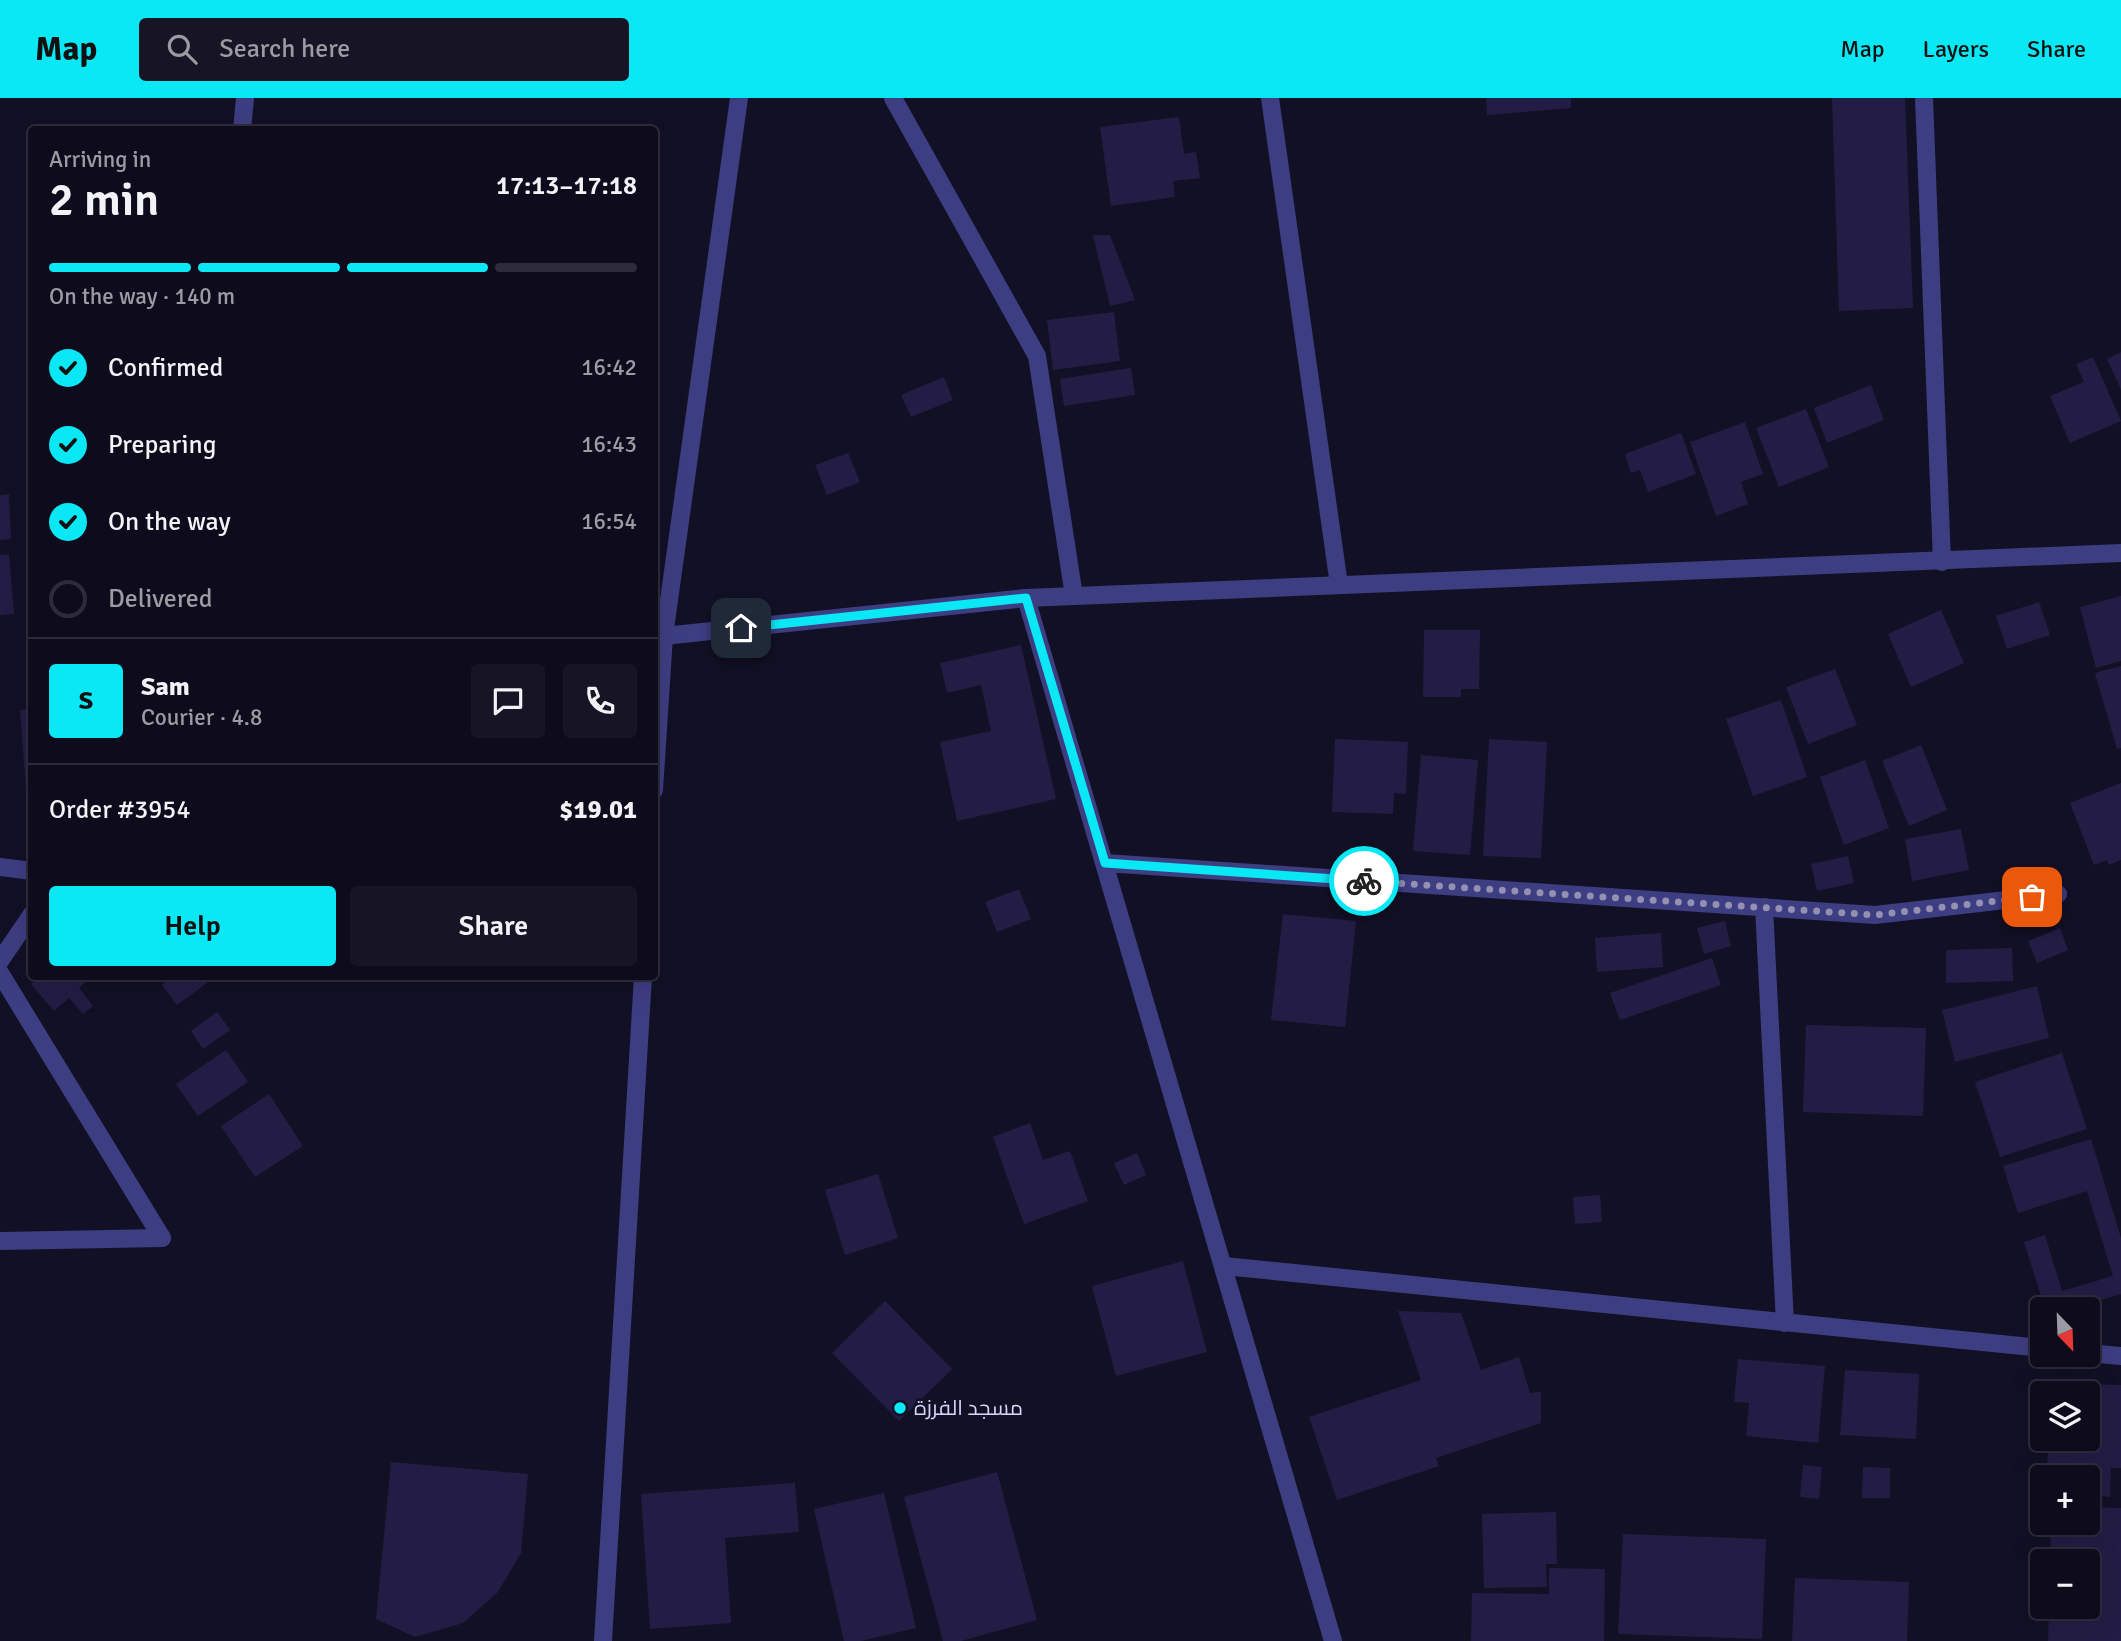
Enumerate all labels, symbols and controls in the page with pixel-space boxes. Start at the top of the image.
search box [139,18,629,81]
text: Map [35,29,97,70]
icon: search [163,30,201,68]
text: Search here [219,33,350,65]
text: Map [1840,34,1885,64]
text: Layers [1923,34,1989,64]
text: Share [2027,34,2086,64]
text: Arriving in [49,145,151,174]
text: 17:13–17:18 [496,170,637,202]
text: 2 min [49,172,159,228]
text: On the way · 140 m [49,282,235,311]
icon: check [49,349,87,387]
text: Confirmed [108,352,223,384]
text: 16:42 [581,353,637,382]
icon: check [49,426,87,464]
text: Preparing [108,429,216,461]
text: 16:43 [581,430,637,459]
icon: check [49,503,87,541]
text: On the way [108,506,231,538]
text: 16:54 [581,507,637,536]
text: Delivered [108,583,213,615]
pin [711,598,771,658]
icon: home [722,609,760,647]
button: chat [471,664,545,738]
button: phone [563,664,637,738]
text: Sam [141,671,190,703]
text: S [79,685,93,717]
text: Courier · 4.8 [141,703,262,732]
text: Order #3954 [49,794,190,826]
text: $19.01 [559,794,637,826]
courier [1329,846,1399,916]
icon: bike [1345,862,1383,900]
pin [2002,867,2062,927]
icon: bag [2013,878,2051,916]
button: Help [49,886,336,966]
button: Share [350,886,637,966]
north arrow [2030,1297,2100,1367]
map controls [2030,1297,2100,1619]
button: layers [2030,1381,2100,1451]
place label: مسجد الفرزة [914,1395,1023,1421]
marker: مسجد الفرزة [892,1400,908,1416]
button: + [2030,1465,2100,1535]
button: − [2030,1549,2100,1619]

